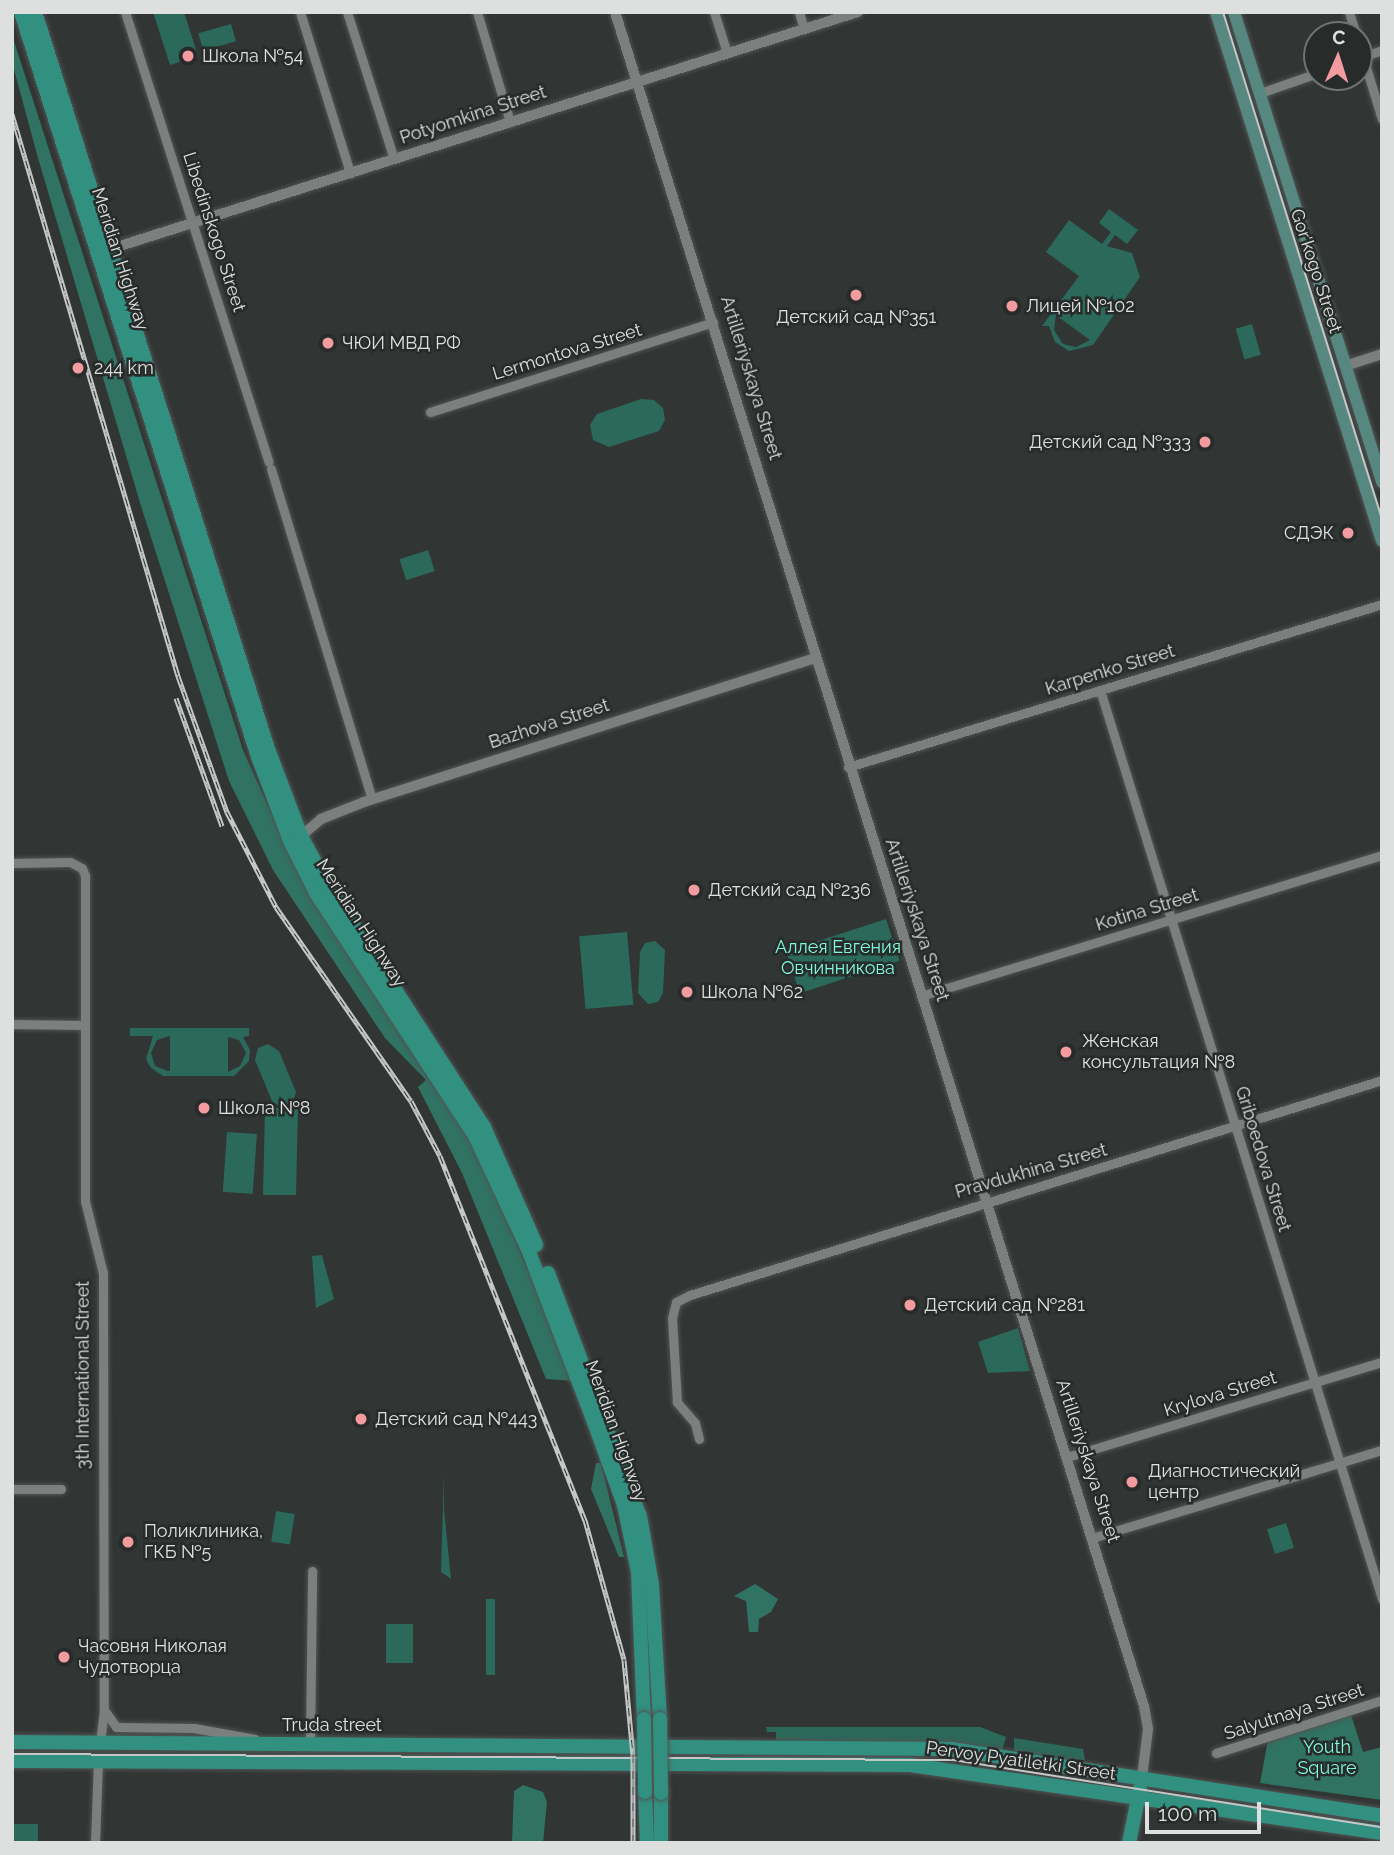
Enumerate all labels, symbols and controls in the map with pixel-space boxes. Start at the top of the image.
north arrow [1303,21,1373,91]
text: С [1332,26,1346,48]
place label: Школа №54 [202,45,303,67]
marker: Школа №54 [180,48,196,64]
street label: Potyomkina Street [397,81,549,149]
street label: Libedinskogo Street [178,149,250,315]
street label: Meridian Highway [87,185,153,333]
street label: Gor'kogo Street [1286,206,1346,336]
marker: Детский сад №351 [848,287,864,303]
street label: Artilleriyskaya Street [716,294,786,462]
place label: Лицей №102 [1026,295,1135,317]
marker: Лицей №102 [1004,298,1020,314]
place label: Детский сад №351 [776,306,936,328]
street label: Lermontova Street [490,319,644,385]
place label: ЧЮИ МВД РФ [342,332,461,354]
marker: ЧЮИ МВД РФ [320,335,336,351]
place label: 244 km [94,357,154,379]
marker: 244 km [68,358,88,378]
place label: Детский сад №333 [1029,431,1191,453]
marker: Детский сад №333 [1197,434,1213,450]
place label: СДЭК [1284,522,1334,544]
marker: СДЭК [1340,525,1356,541]
street label: Karpenko Street [1043,640,1177,700]
street label: Bazhova Street [486,694,612,754]
street label: Artilleriyskaya Street [880,836,954,1004]
street label: Meridian Highway [311,855,411,991]
place label: Детский сад №236 [708,879,871,901]
marker: Детский сад №236 [686,882,702,898]
street label: Kotina Street [1093,884,1201,936]
park label: Аллея Евгения Овчинникова [775,937,901,979]
place label: Школа №62 [701,981,803,1003]
marker: Школа №62 [679,984,695,1000]
place label: Женская консультация №8 [1082,1031,1235,1074]
marker: Женская консультация №8 [1056,1042,1076,1062]
street label: Griboedova Street [1231,1084,1295,1234]
place label: Школа №8 [218,1097,311,1119]
marker: Школа №8 [196,1100,212,1116]
street label: Pravdukhina Street [953,1139,1109,1203]
street label: 3th International Street [72,1281,94,1469]
place label: Детский сад №281 [924,1294,1085,1316]
marker: Детский сад №281 [902,1297,918,1313]
street label: Meridian Highway [580,1357,652,1505]
street label: Krylova Street [1161,1367,1279,1421]
street label: Artilleriyskaya Street [1051,1377,1125,1545]
place label: Детский сад №443 [375,1408,537,1430]
marker: Детский сад №443 [353,1411,369,1427]
place label: Диагностический центр [1148,1461,1300,1504]
marker: Диагностический центр [1122,1472,1142,1492]
place label: Поликлиника, ГКБ №5 [144,1521,263,1564]
marker: Поликлиника, ГКБ №5 [118,1532,138,1552]
place label: Часовня Николая Чудотворца [78,1636,227,1678]
marker: Часовня Николая Чудотворца [56,1649,72,1665]
street label: Salyutnaya Street [1221,1679,1367,1745]
street label: Truda street [282,1714,382,1736]
street label: Pervoy Pyatiletki Street [925,1737,1117,1785]
park label: Youth Square [1297,1737,1357,1780]
scale bar [1149,1788,1264,1832]
text: 100 m [1158,1801,1217,1826]

